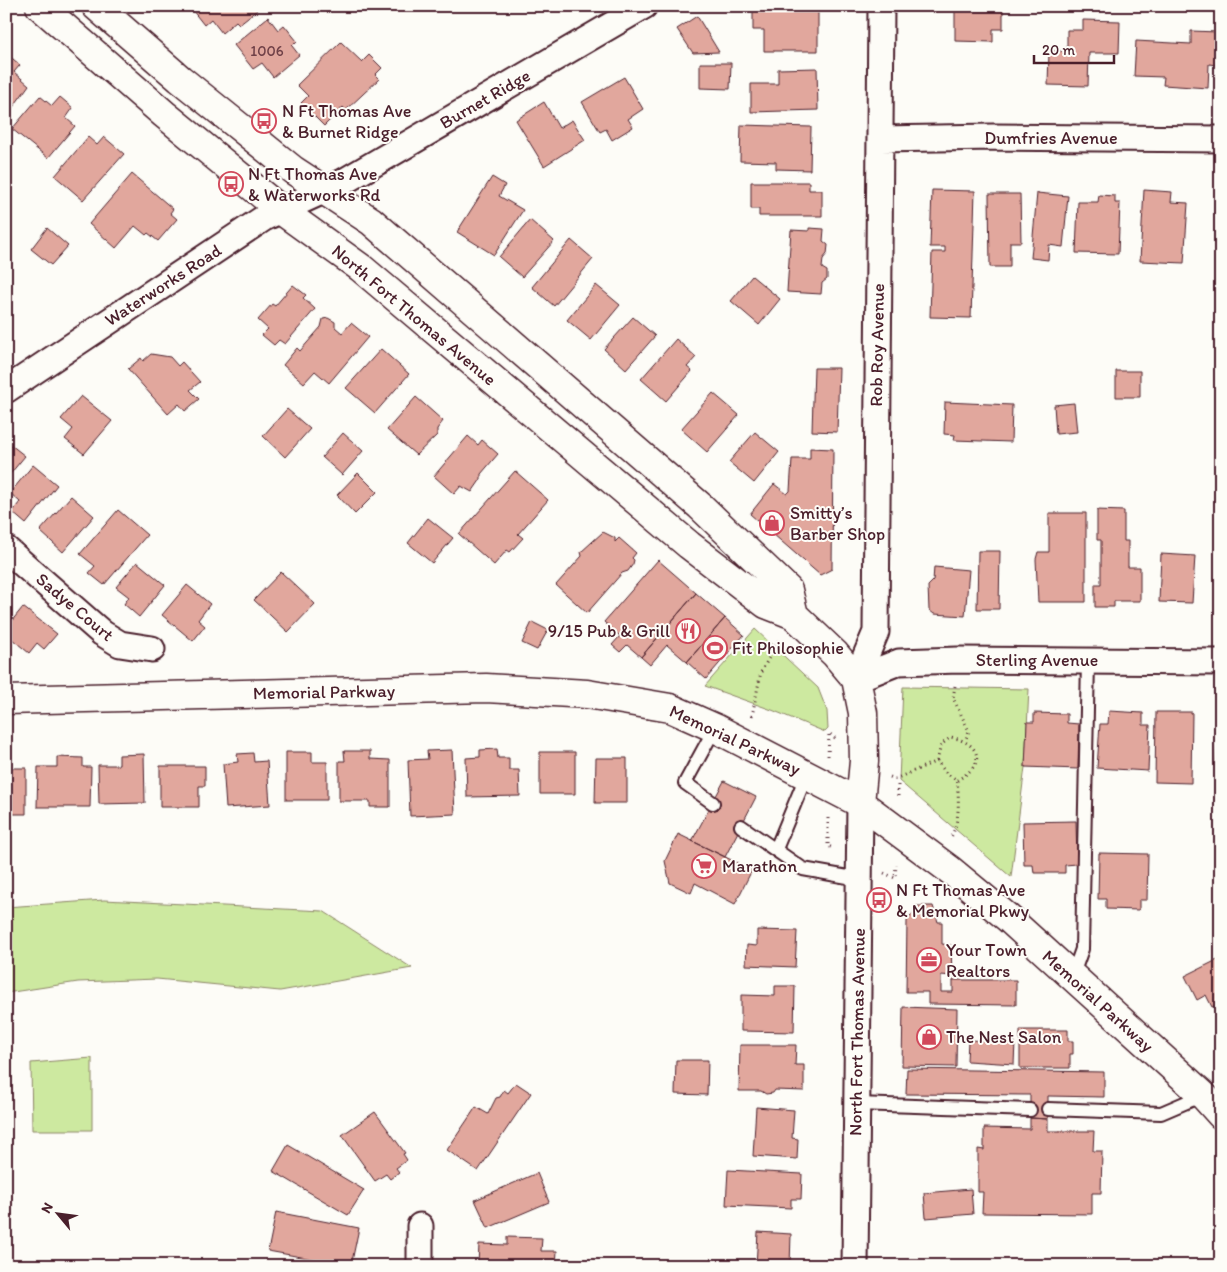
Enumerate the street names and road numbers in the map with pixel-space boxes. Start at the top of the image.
street label: Burnet Ridge [436,64,534,134]
street label: Dumfries Avenue [984,127,1118,149]
street label: Waterworks Road [100,239,226,331]
street label: North Fort Thomas Avenue [327,240,501,390]
street label: Rob Roy Avenue [865,283,889,407]
street label: Sadye Court [32,568,119,646]
street label: Sterling Avenue [976,649,1098,671]
street label: Memorial Parkway [253,680,396,704]
street label: Memorial Parkway [666,700,805,780]
street label: North Fort Thomas Avenue [844,928,870,1136]
street label: Memorial Parkway [1038,945,1159,1057]

